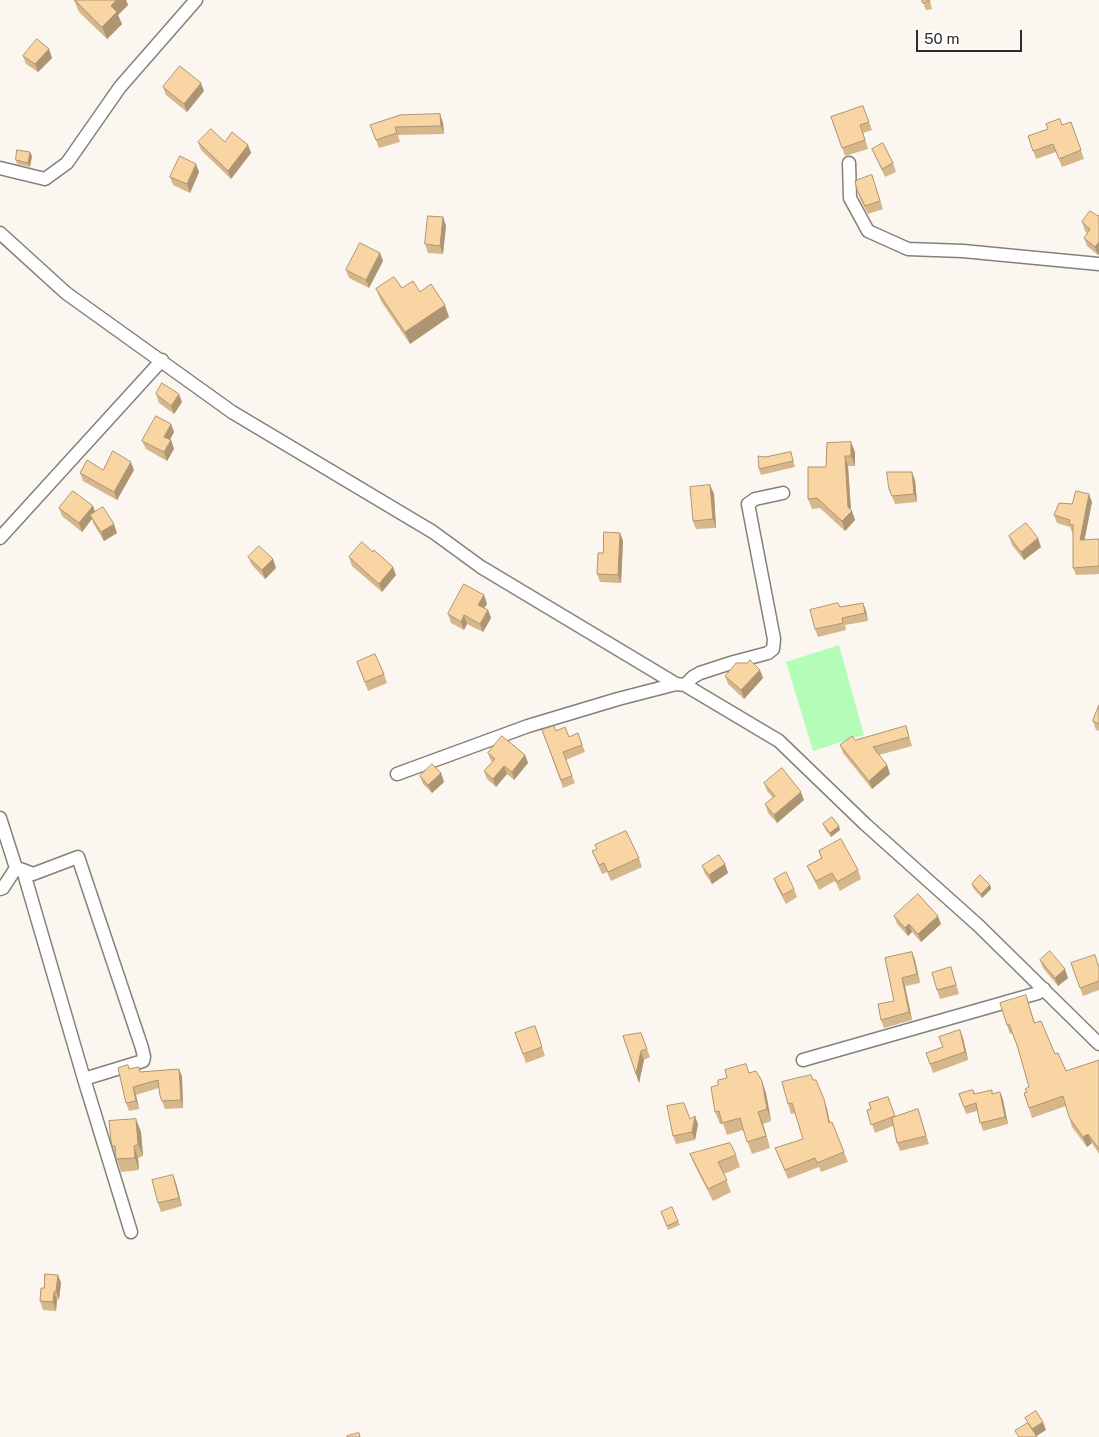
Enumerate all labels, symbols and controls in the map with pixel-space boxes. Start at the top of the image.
scale bar [919,20,1025,52]
text: 50 m [924,30,959,47]

